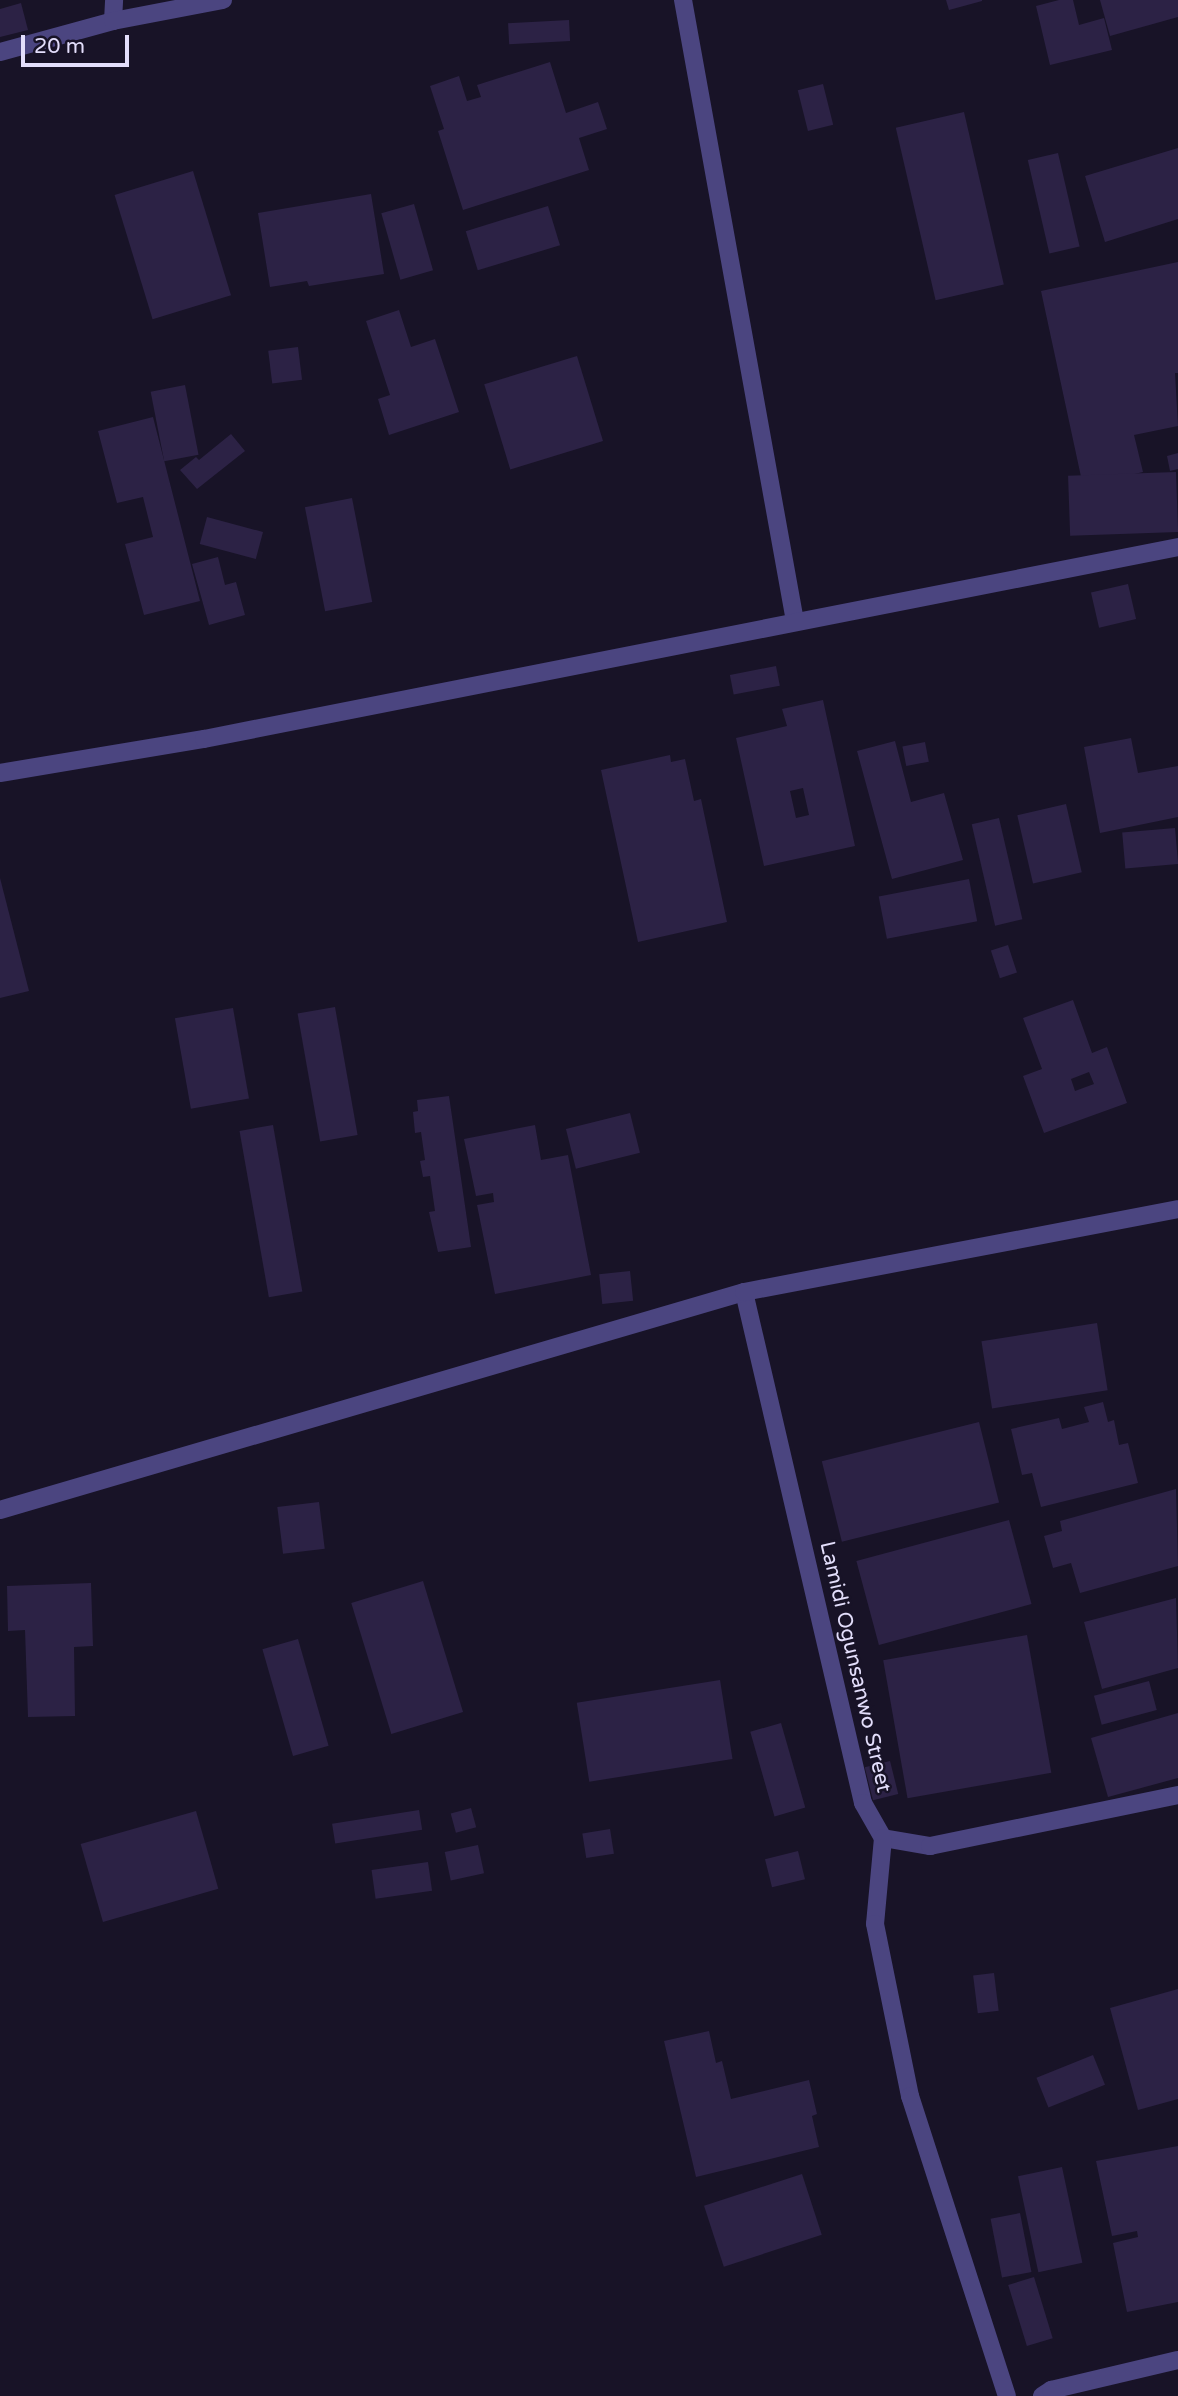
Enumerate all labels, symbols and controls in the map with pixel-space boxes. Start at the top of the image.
scale bar [24,21,133,65]
text: 20 m [34,34,85,59]
street label: Lamidi Ogunsanwo Street [814,1539,896,1795]

